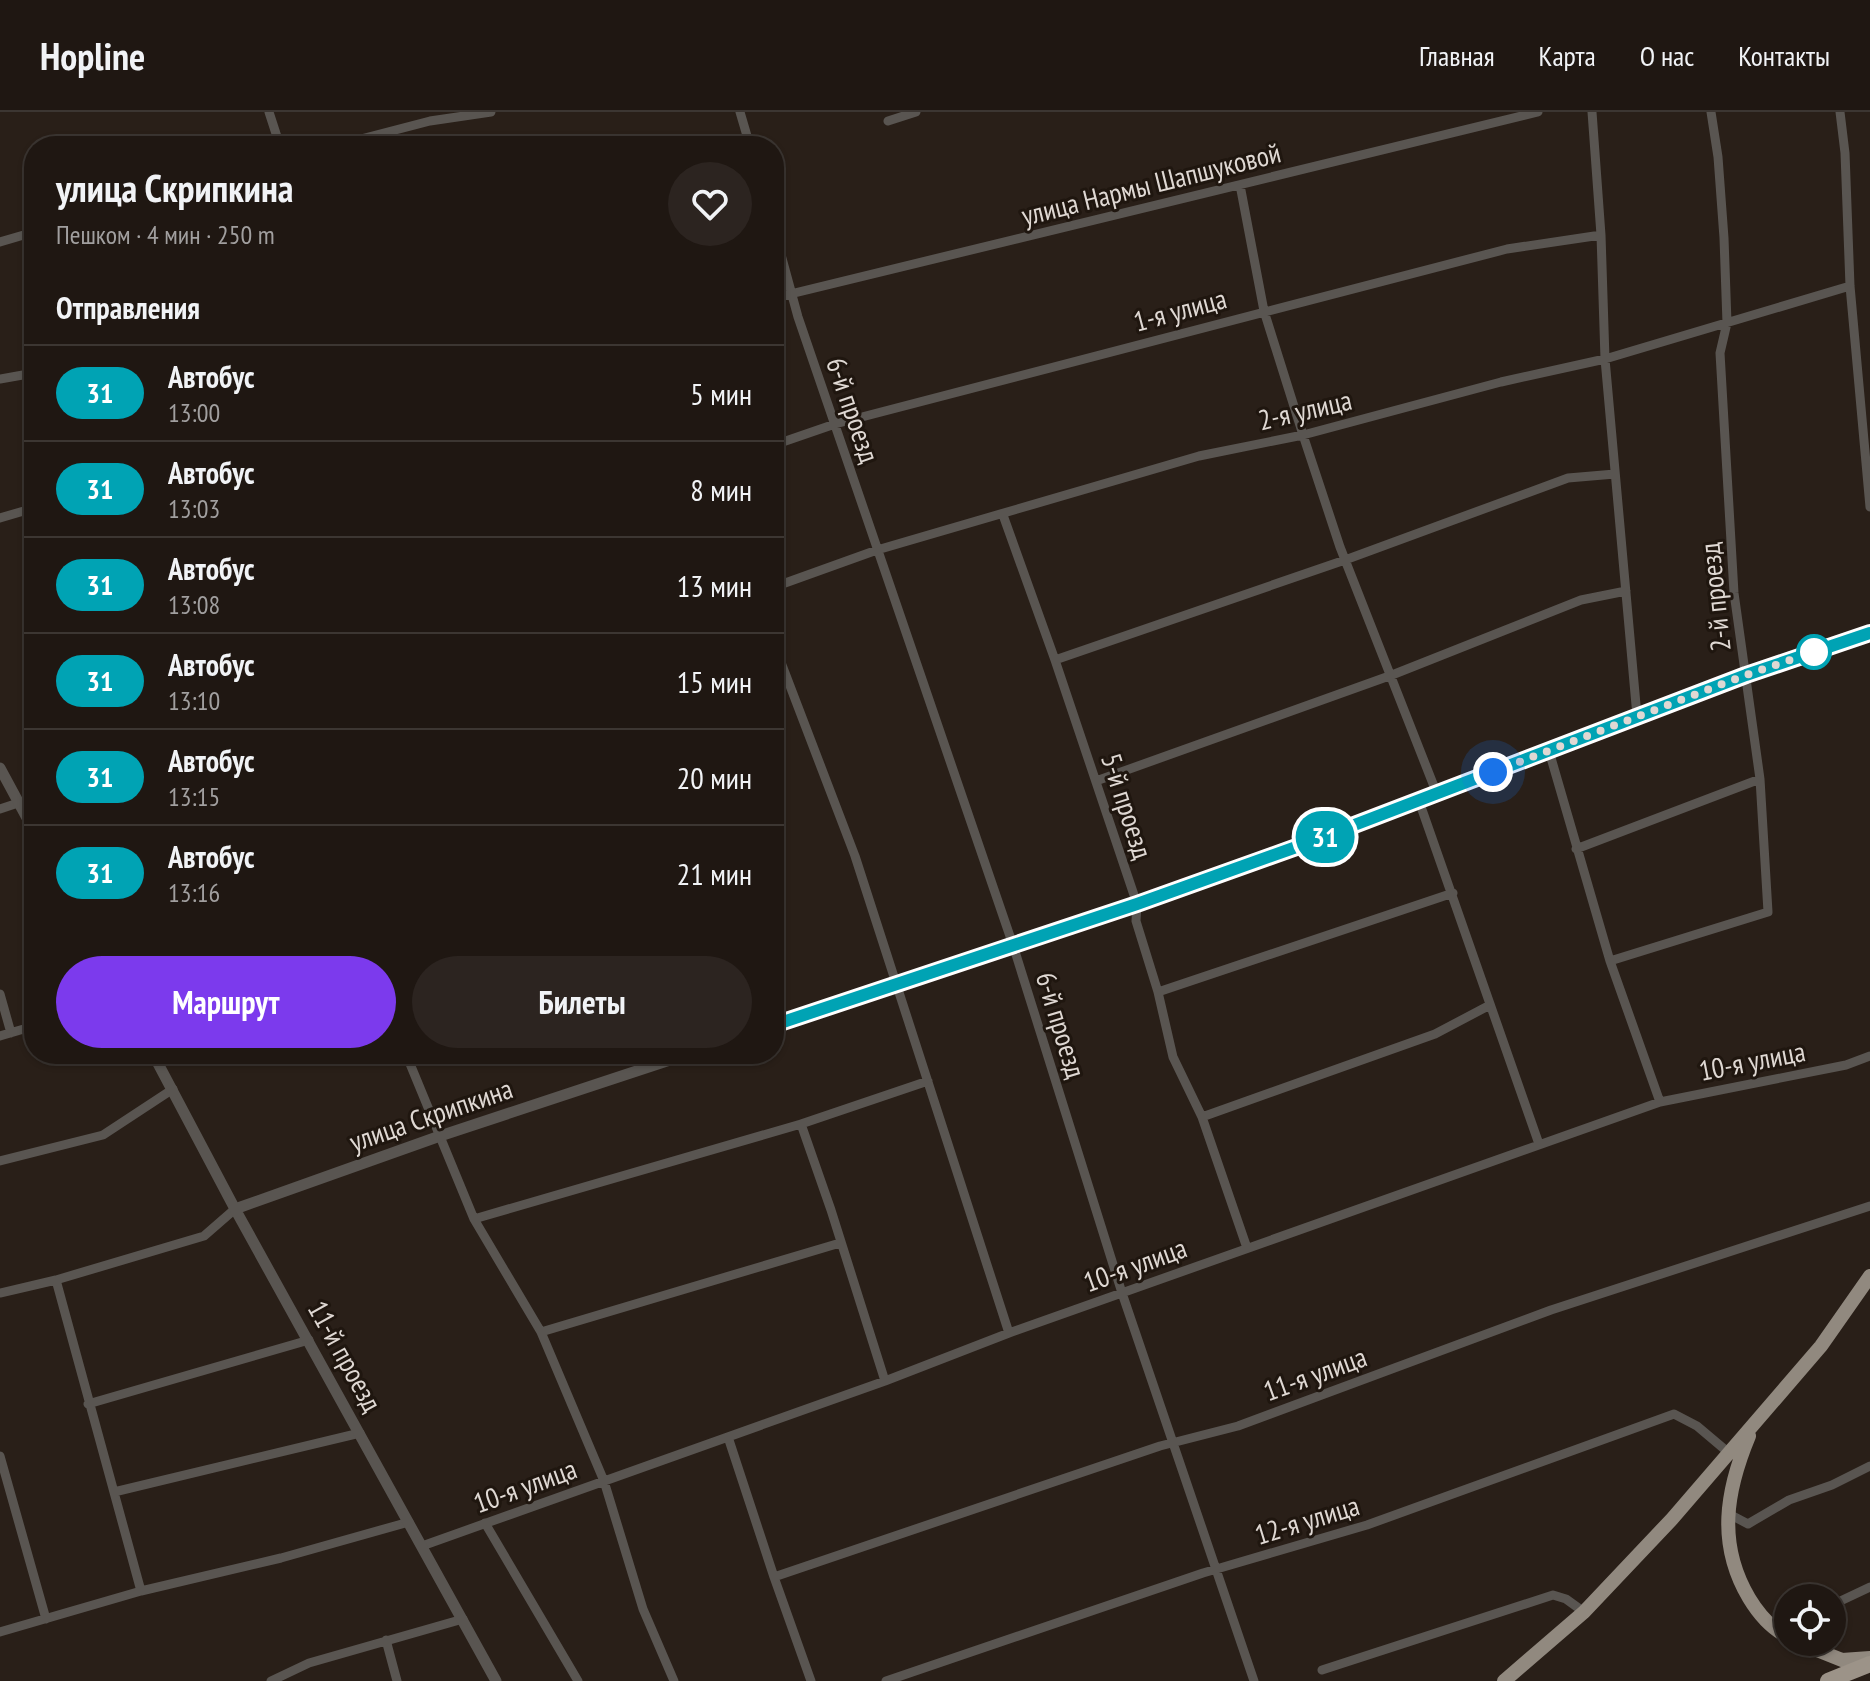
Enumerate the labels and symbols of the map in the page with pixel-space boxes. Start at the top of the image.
street label: улица Нармы Шапшуковой [1017,133,1284,234]
street label: 1-я улица [1129,279,1230,340]
street label: 6-й проезд [818,352,889,467]
street label: 2-я улица [1255,381,1355,438]
street label: 2-й проезд [1690,541,1739,653]
unlabelled marker [1797,635,1831,669]
street label: 5-й проезд [1093,748,1162,863]
your location [1473,752,1513,792]
line badge: 31 [1289,811,1361,863]
street label: 6-й проезд [1028,967,1095,1082]
street label: 10-я улица [1696,1032,1808,1089]
street label: улица Скрипкина [344,1069,517,1160]
street label: 10-я улица [1078,1229,1192,1300]
street label: 11-й проезд [300,1294,391,1418]
street label: 11-я улица [1258,1338,1372,1409]
street label: 10-я улица [468,1450,582,1521]
street label: 12-я улица [1250,1486,1364,1553]

